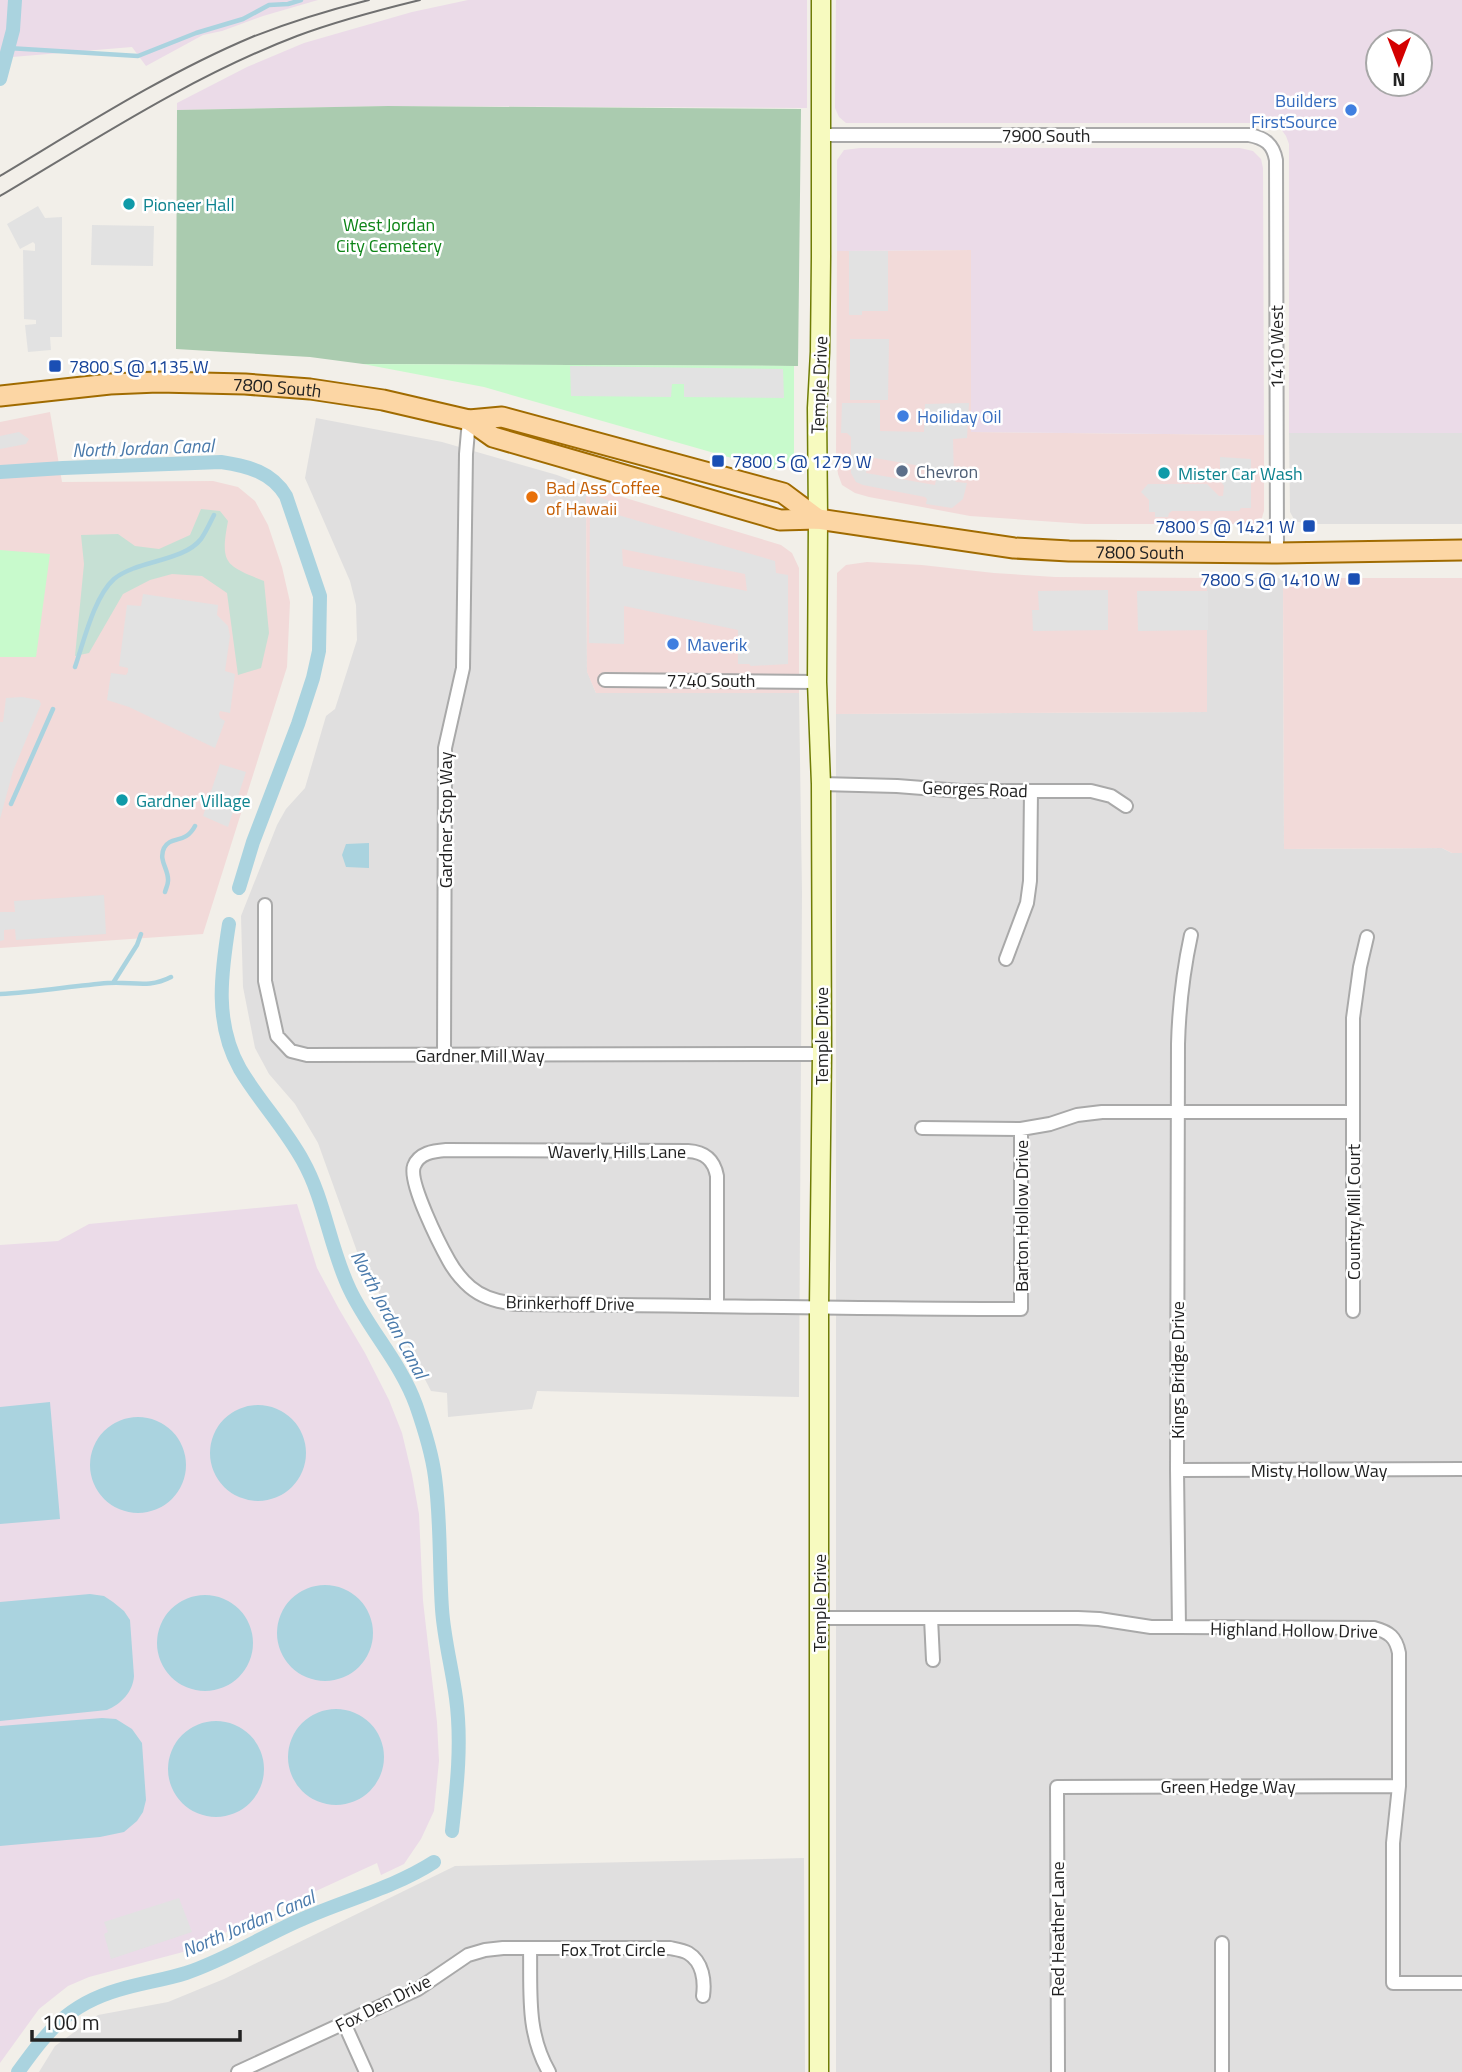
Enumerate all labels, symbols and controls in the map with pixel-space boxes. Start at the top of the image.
north arrow [1364,28,1434,98]
text: N [1392,66,1406,95]
place label: Builders FirstSource [1251,87,1337,135]
marker: Builders FirstSource [1343,102,1359,118]
street label: 7900 South [1001,122,1091,149]
place label: Pioneer Hall [143,191,235,218]
marker: Pioneer Hall [121,196,137,212]
park label: West Jordan City Cemetery [336,211,442,259]
street label: 1410 West [1263,305,1290,389]
street label: Temple Drive [804,336,834,434]
place label: 7800 S @ 1135 W [69,353,209,380]
marker: 7800 S @ 1135 W [47,358,63,374]
street label: 7800 South [232,370,324,404]
place label: Hoiliday Oil [917,403,1002,430]
marker: Hoiliday Oil [895,408,911,424]
water label: North Jordan Canal [72,430,216,464]
place label: 7800 S @ 1279 W [732,448,872,475]
marker: 7800 S @ 1279 W [710,453,726,469]
place label: Chevron [916,458,978,485]
place label: Mister Car Wash [1178,460,1303,487]
marker: Chevron [894,463,910,479]
marker: Mister Car Wash [1156,465,1172,481]
place label: Bad Ass Coffee of Hawaii [546,474,660,522]
marker: Bad Ass Coffee of Hawaii [524,489,540,505]
place label: 7800 S @ 1421 W [1155,513,1295,540]
marker: 7800 S @ 1421 W [1301,518,1317,534]
street label: 7800 South [1095,538,1184,566]
place label: 7800 S @ 1410 W [1200,566,1340,593]
marker: 7800 S @ 1410 W [1346,571,1362,587]
place label: Maverik [687,631,748,658]
marker: Maverik [665,636,681,652]
street label: 7740 South [666,667,756,694]
street label: Gardner Stop Way [432,751,459,888]
street label: Georges Road [922,774,1028,804]
place label: Gardner Village [136,787,251,814]
marker: Gardner Village [114,792,130,808]
street label: Temple Drive [808,987,835,1085]
street label: Gardner Mill Way [415,1042,545,1069]
street label: Waverly Hills Lane [548,1138,686,1165]
street label: Barton Hollow Drive [1008,1140,1035,1292]
street label: Country Mill Court [1340,1143,1367,1280]
water label: North Jordan Canal [344,1245,437,1385]
street label: Brinkerhoff Drive [505,1288,635,1318]
street label: Kings Bridge Drive [1164,1301,1191,1439]
street label: Misty Hollow Way [1251,1457,1388,1484]
street label: Temple Drive [806,1554,833,1652]
street label: Highland Hollow Drive [1210,1615,1378,1645]
street label: Green Hedge Way [1160,1773,1296,1800]
street label: Red Heather Lane [1044,1861,1071,1997]
water label: North Jordan Canal [177,1881,321,1964]
street label: Fox Trot Circle [560,1936,666,1963]
street label: Fox Den Drive [330,1967,436,2039]
scale bar [32,1998,240,2042]
text: 100 m [42,2006,99,2038]

